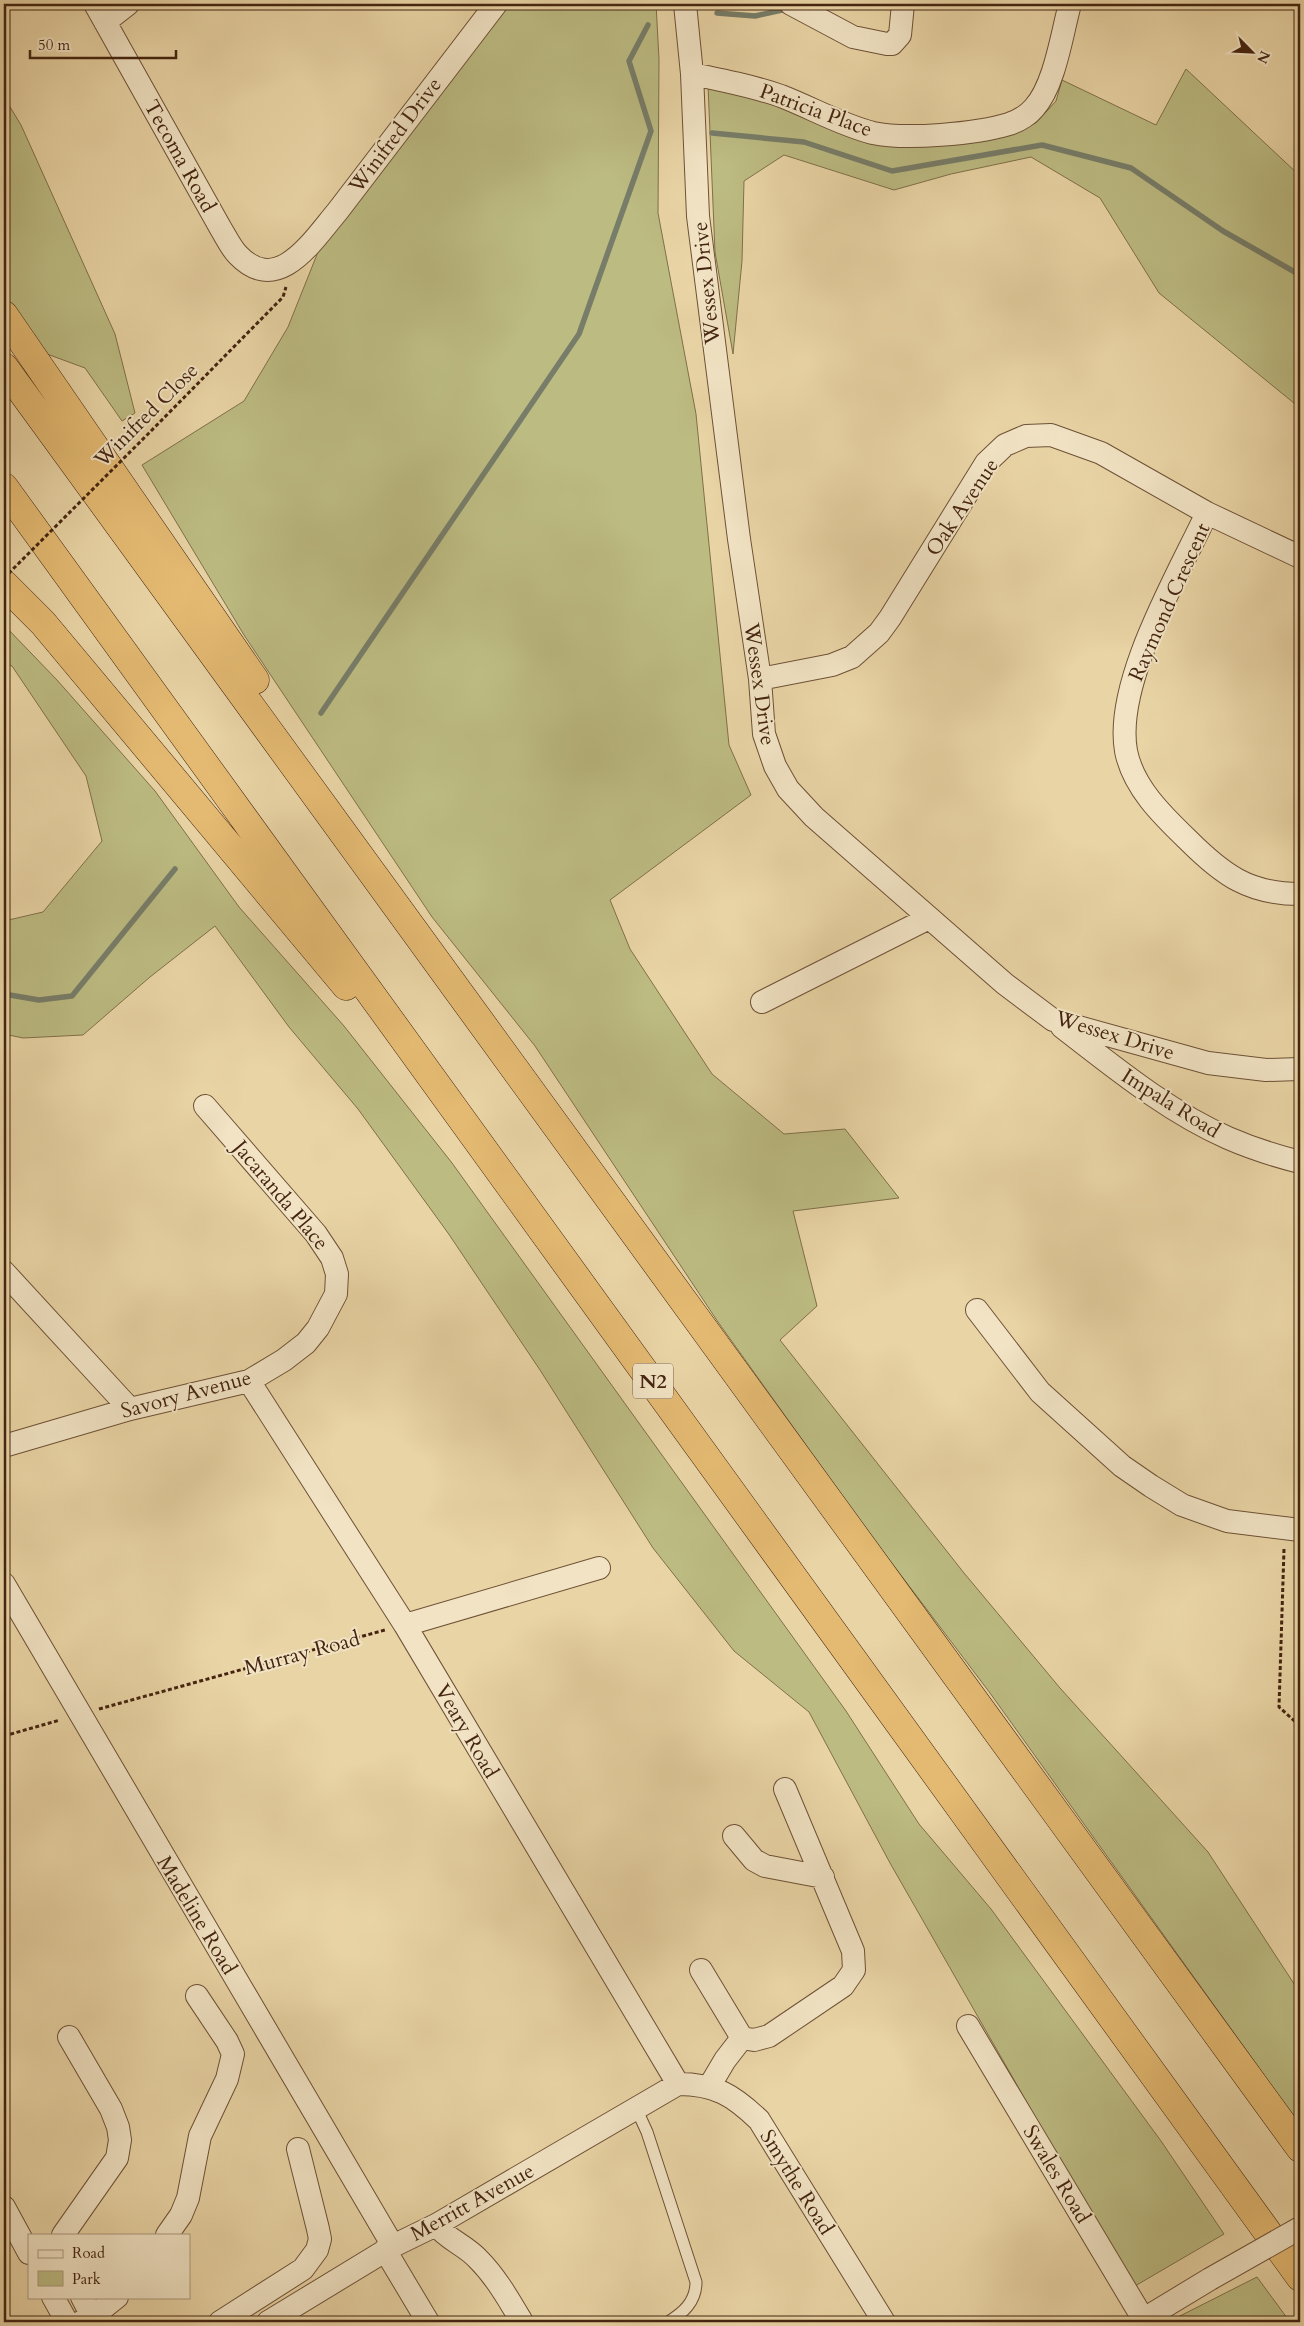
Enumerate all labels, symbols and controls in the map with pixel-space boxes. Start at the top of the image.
scale bar [30,28,176,60]
north arrow [1226,28,1276,78]
text: 50 m [38,35,70,55]
text: N [1252,48,1275,67]
street label: Winifred Drive [342,71,449,200]
street label: Patricia Place [756,77,876,144]
street label: Tecoma Road [137,95,222,218]
street label: Wessex Drive [686,220,727,347]
street label: Winifred Close [87,357,205,475]
street label: Oak Avenue [919,453,1006,562]
street label: Raymond Crescent [1122,518,1218,686]
street label: Wessex Drive [736,620,782,747]
street label: Wessex Drive [1051,1003,1178,1067]
street label: Impala Road [1116,1062,1226,1145]
street label: Jacaranda Place [224,1132,335,1256]
street label: Savory Avenue [118,1363,255,1426]
road number: N2 [633,1364,673,1398]
street label: Murray Road [241,1624,363,1683]
street label: Veary Road [428,1679,505,1784]
street label: Madeline Road [150,1850,244,1980]
street label: Swales Road [1016,2120,1097,2229]
street label: Smythe Road [753,2124,840,2240]
street label: Merritt Avenue [405,2156,539,2248]
legend [28,2234,190,2298]
text: Road [72,2243,105,2263]
text: Park [72,2269,101,2289]

